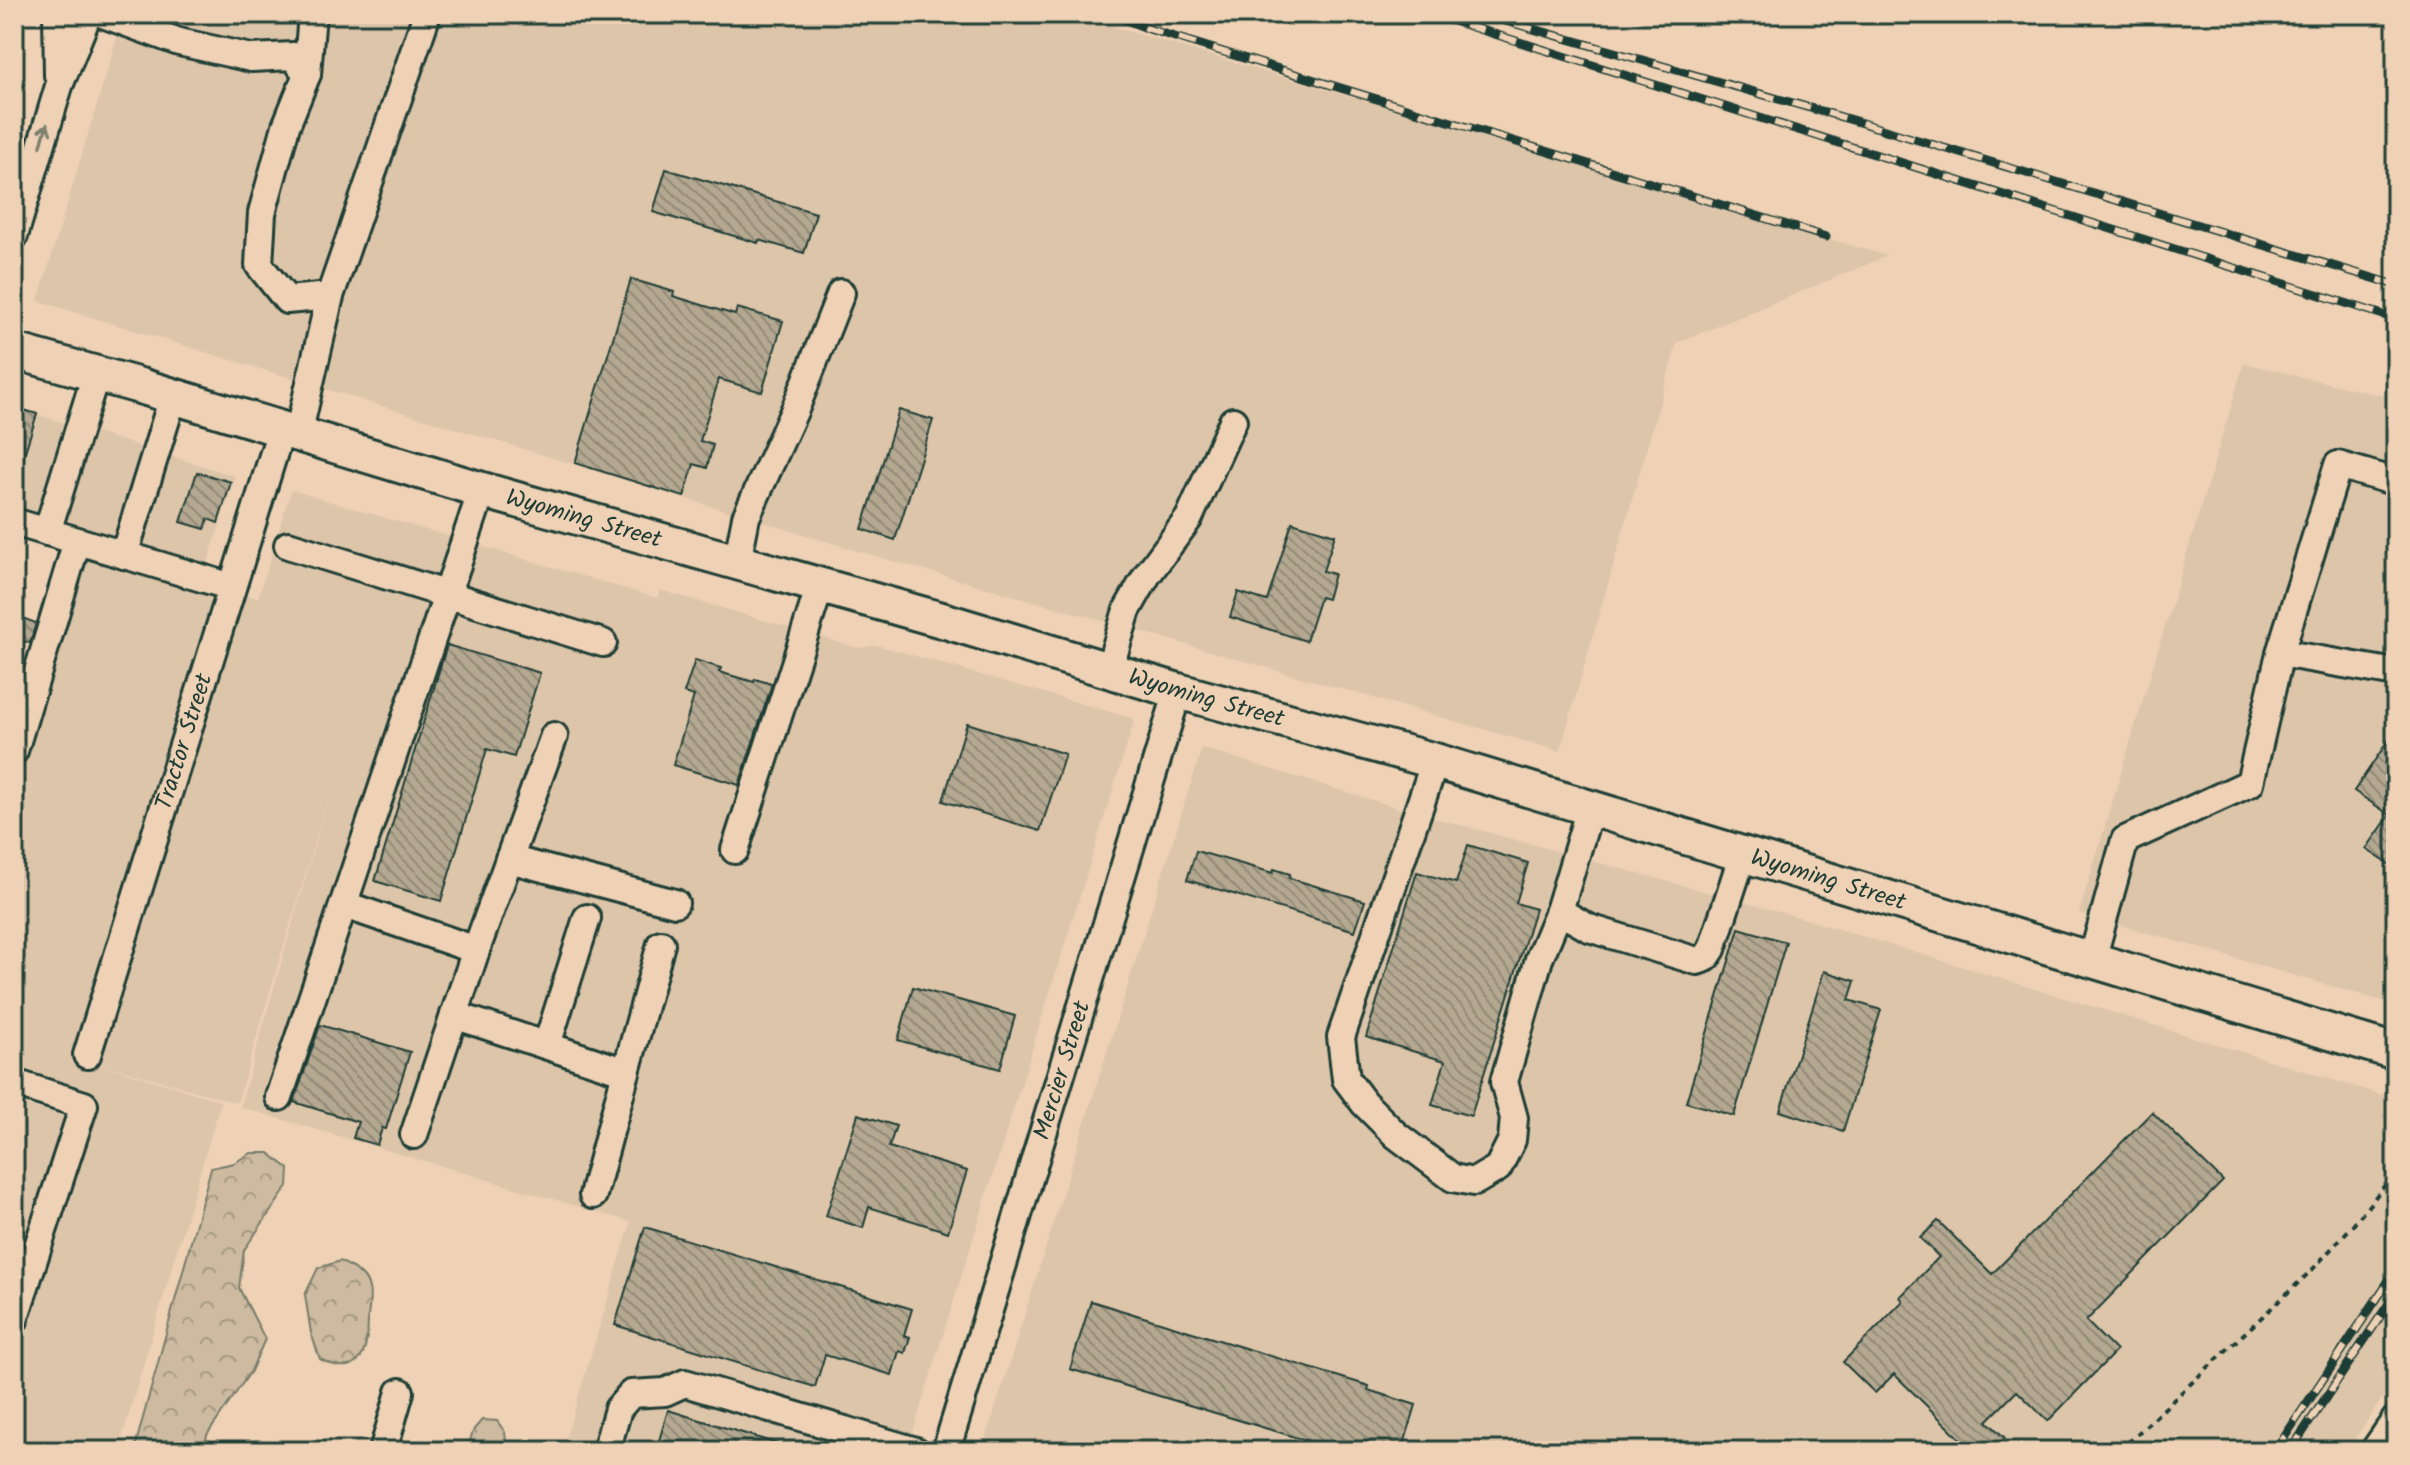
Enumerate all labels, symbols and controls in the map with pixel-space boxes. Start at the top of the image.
one-way arrow [37,122,52,148]
street label: Wyoming Street [501,478,667,560]
street label: Wyoming Street [1124,658,1290,739]
street label: Tractor Street [145,668,224,815]
street label: Wyoming Street [1746,838,1911,922]
street label: Mercier Street [1023,995,1102,1145]

